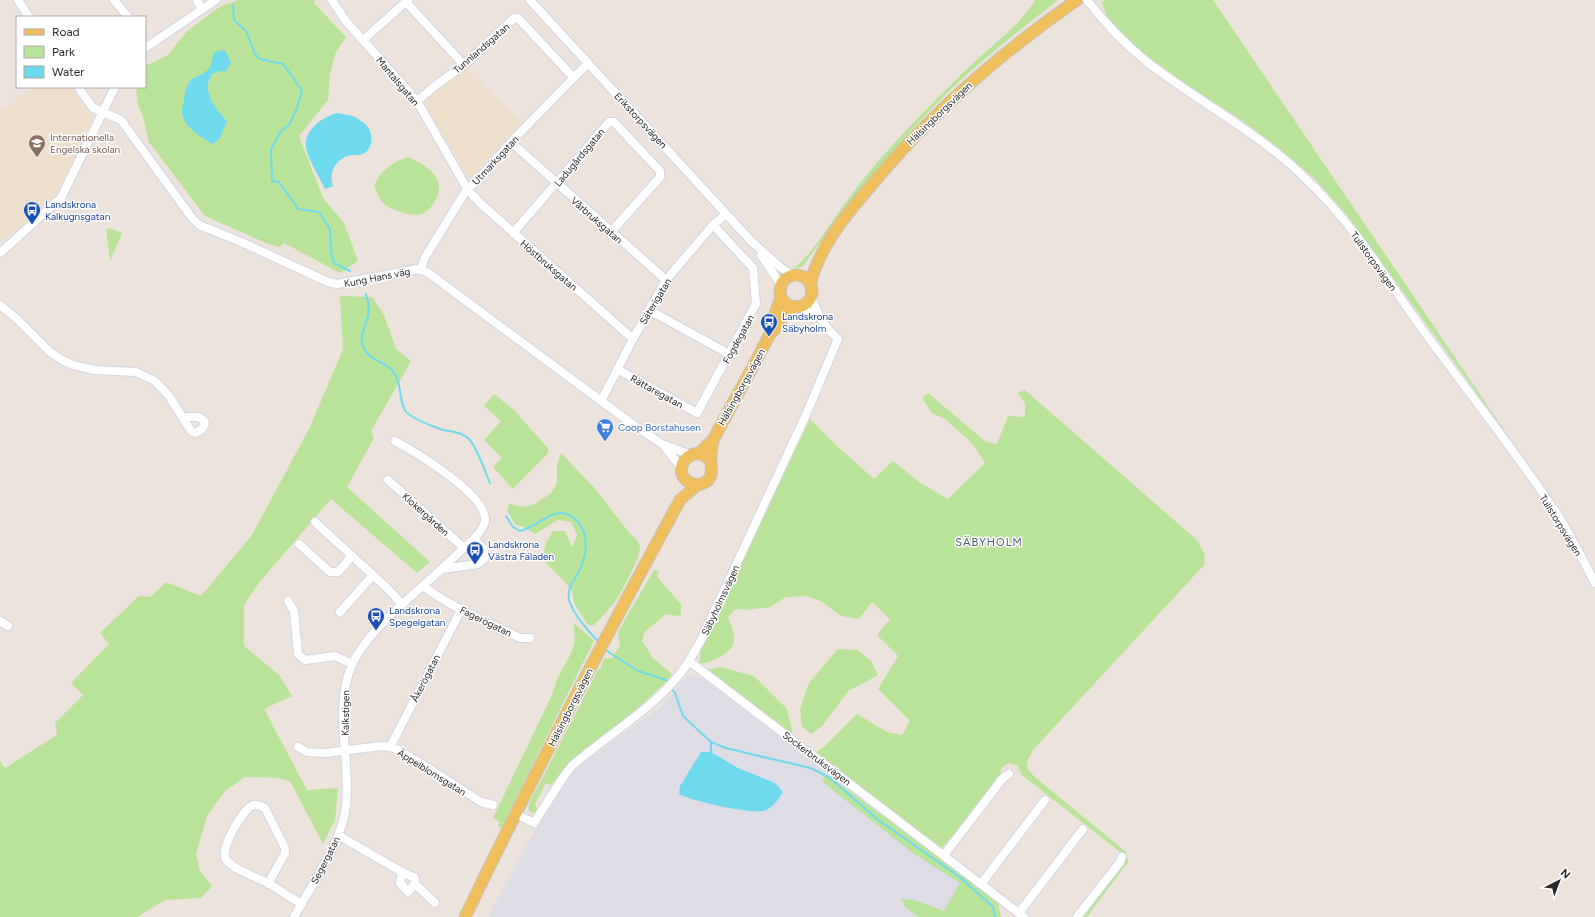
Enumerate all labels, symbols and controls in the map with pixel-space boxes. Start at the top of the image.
legend [16,16,146,88]
street label: Tunnlandsgatan [450,20,513,76]
text: Road [52,25,80,39]
text: Park [52,45,75,59]
street label: Mantalsgatan [373,54,422,109]
text: Water [52,65,84,79]
street label: Hälsingborgsvägen [904,79,975,148]
street label: Erikstorpsvägen [611,90,670,151]
street label: Ladugårdsgatan [551,125,608,189]
place label: Internationella Engelska skolan [50,131,121,156]
school or university icon: Internationella Engelska skolan [27,133,47,158]
street label: Utmarksgatan [469,133,522,188]
street label: Vårbruksgatan [568,194,626,247]
place label: Landskrona Kalkugnsgatan [45,198,111,223]
bus stop icon: Landskrona Kalkugnsgatan [22,200,42,225]
street label: Tullstorpsvägen [1348,229,1400,294]
street label: Höstbruksgatan [517,237,580,294]
street label: Kung Hans väg [343,265,411,290]
street label: Säterigatan [637,275,674,327]
place label: Landskrona Säbyholm [782,310,833,335]
street label: Fogdegatan [720,312,757,366]
bus stop icon: Landskrona Säbyholm [759,312,779,337]
street label: Hälsingborgsvägen [715,346,768,428]
street label: Rättaregatan [628,372,686,411]
supermarket icon: Coop Borstahusen [595,417,615,442]
place label: Coop Borstahusen [618,421,701,434]
street label: Klokergården [399,490,452,539]
street label: Tullstorpsvägen [1536,492,1585,559]
district label: SÄBYHOLM [955,536,1023,549]
place label: Landskrona Västra Fäladen [488,538,555,563]
bus stop icon: Landskrona Västra Fäladen [465,540,485,565]
street label: Säbyholmsvägen [698,563,743,637]
street label: Fagerögatan [458,603,514,640]
place label: Landskrona Spegelgatan [389,604,446,629]
bus stop icon: Landskrona Spegelgatan [366,606,386,631]
street label: Åkerögatan [408,652,443,704]
street label: Hälsingborgsvägen [545,666,596,748]
street label: Kalkstigen [339,690,352,736]
street label: Sockerbruksvägen [780,728,854,789]
street label: Äppelblomsgatan [395,746,469,799]
street label: Segergatan [308,834,343,886]
north arrow [1539,861,1579,901]
text: N [1558,866,1573,882]

